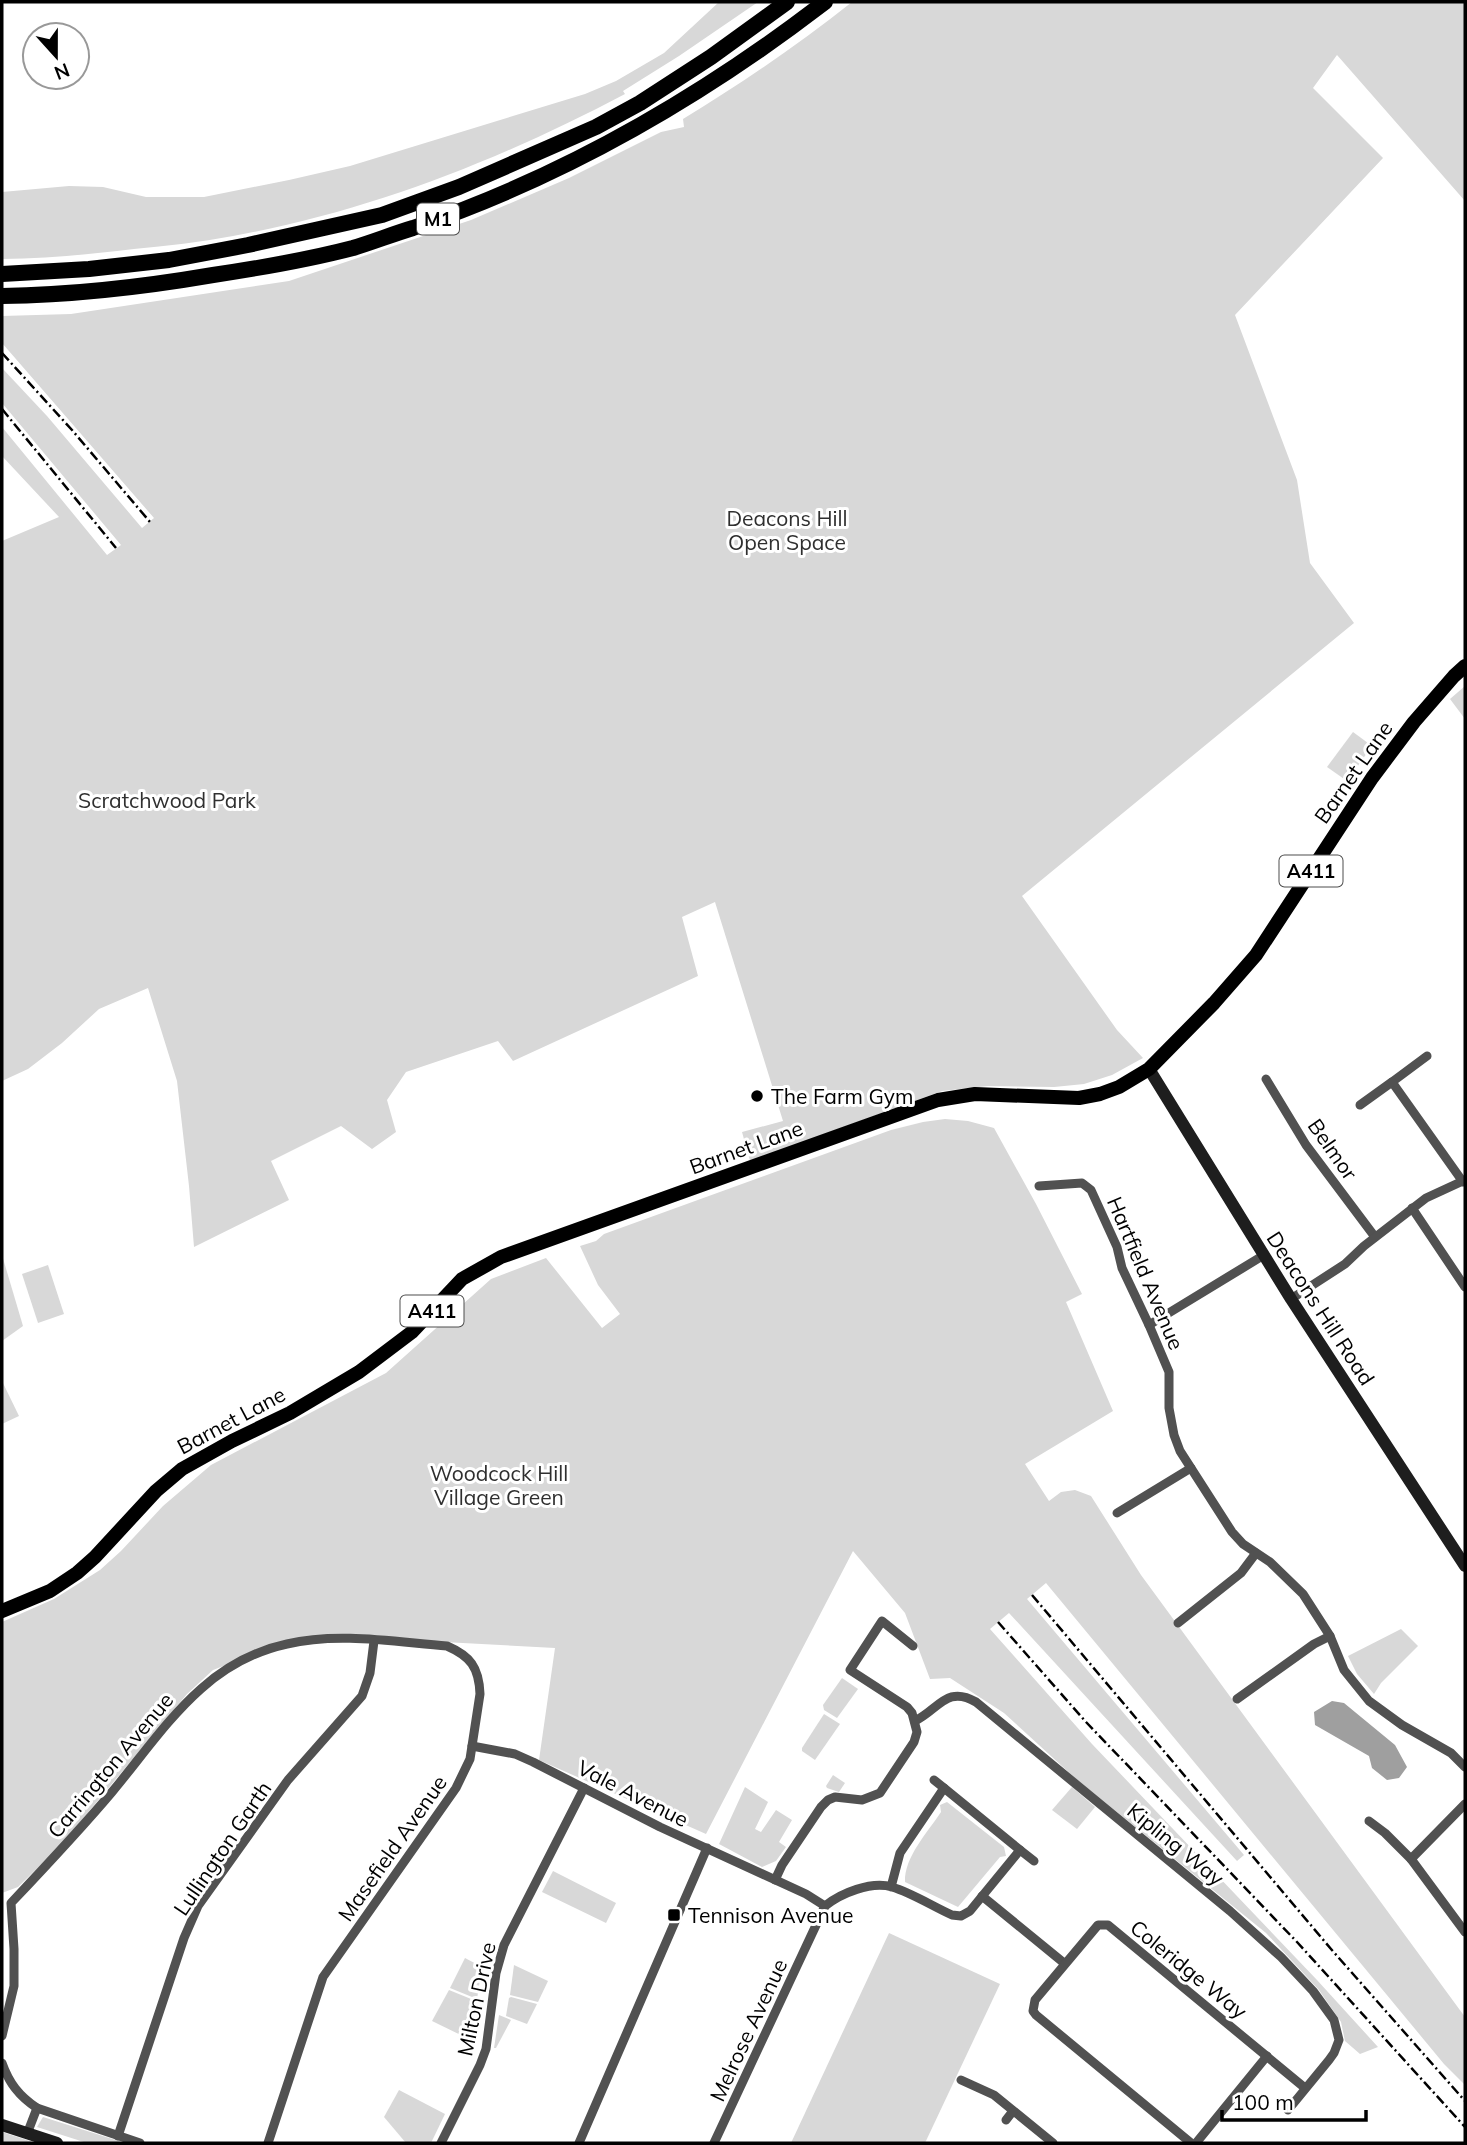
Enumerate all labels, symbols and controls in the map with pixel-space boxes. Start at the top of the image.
north arrow [21,21,91,91]
text: N [51,58,73,86]
road number: M1 [417,204,459,234]
park label: Deacons Hill Open Space [726,505,848,555]
street label: Barnet Lane [1308,716,1398,828]
park label: Scratchwood Park [78,787,256,813]
road number: A411 [1280,856,1342,886]
place label: The Farm Gym [771,1083,913,1109]
marker: The Farm Gym [749,1088,765,1104]
street label: Belmor [1303,1113,1364,1185]
street label: Barnet Lane [686,1114,806,1180]
street label: Hartfield Avenue [1102,1192,1190,1354]
street label: Deacons Hill Road [1262,1226,1380,1390]
road number: A411 [400,1296,464,1326]
street label: Barnet Lane [172,1381,290,1459]
park label: Woodcock Hill Village Green [430,1460,568,1510]
street label: Carrington Avenue [42,1687,178,1843]
street label: Vale Avenue [573,1754,693,1832]
street label: Masefield Avenue [332,1770,452,1926]
street label: Lullington Garth [168,1776,276,1920]
street label: Kipling Way [1122,1797,1230,1891]
place label: Tennison Avenue [688,1902,853,1928]
marker: Tennison Avenue [666,1907,682,1923]
street label: Coleridge Way [1125,1914,1253,2024]
street label: Milton Drive [451,1940,501,2058]
street label: Melrose Avenue [704,1955,792,2105]
scale bar [1222,2078,1366,2122]
text: 100 m [1232,2089,1294,2115]

